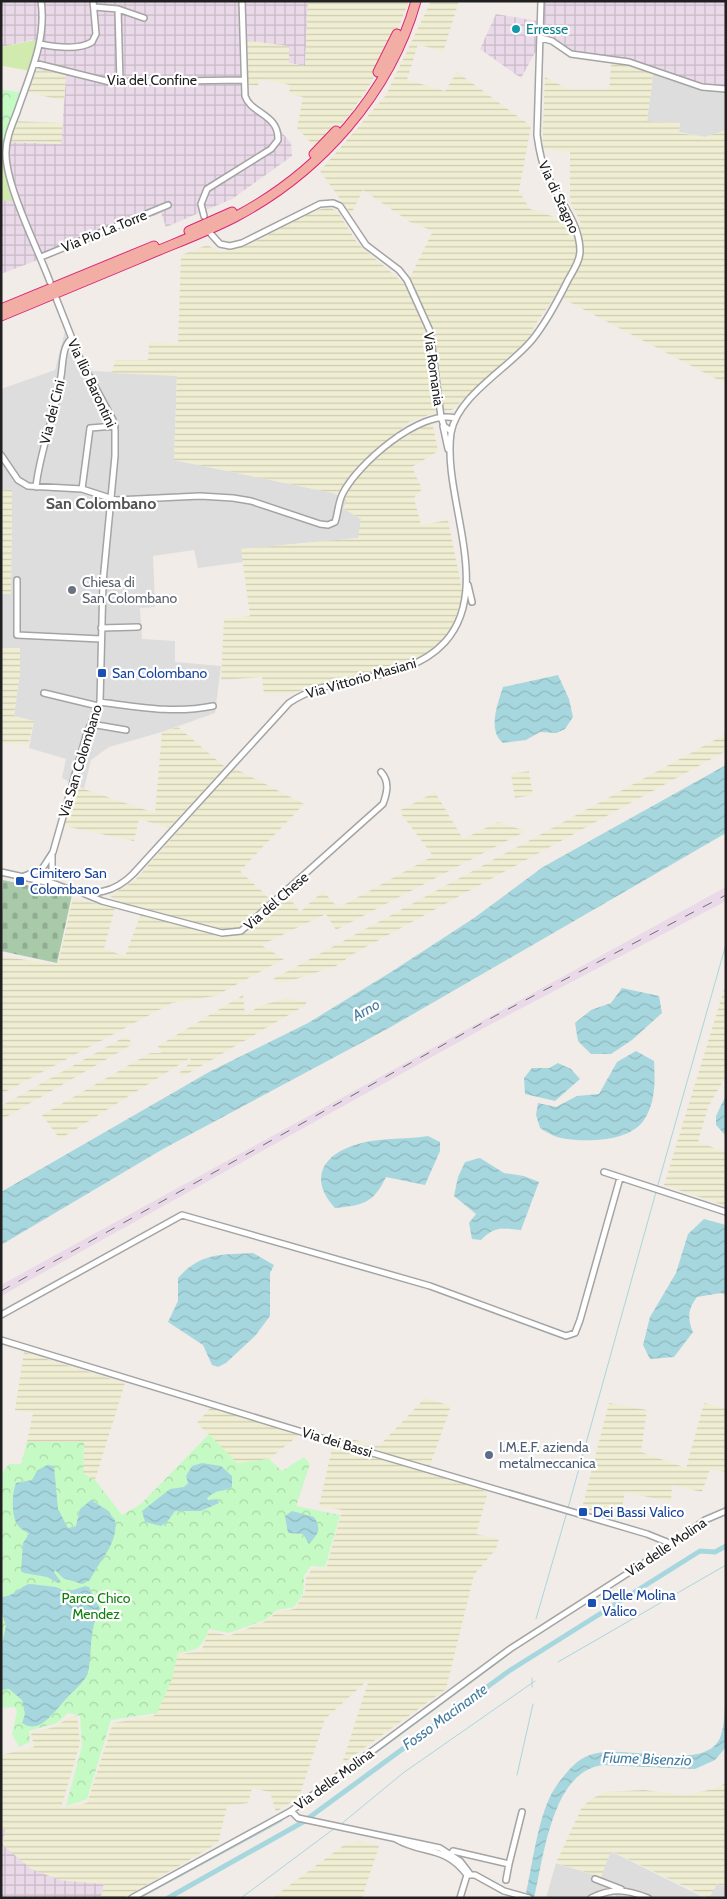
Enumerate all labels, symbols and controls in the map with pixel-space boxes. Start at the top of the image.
place label: Erresse [526,20,568,38]
marker: Erresse [510,23,522,35]
street label: Via del Confine [107,71,197,89]
street label: Via di Stagno [534,158,584,236]
street label: Via Pio La Torre [59,206,149,256]
street label: Via Romania [420,331,448,407]
street label: Via Ilio Barontini [64,336,120,430]
street label: Via dei Cini [35,378,69,446]
district label: San Colombano [46,494,156,513]
place label: Chiesa di San Colombano [82,573,178,607]
marker: Chiesa di San Colombano [66,584,78,596]
street label: Via Vittorio Masiani [304,654,418,702]
place label: San Colombano [112,664,208,682]
marker: San Colombano [96,667,108,679]
street label: Via San Colombano [54,702,106,820]
place label: Cimitero San Colombano [30,864,107,898]
street label: Via del Chese [240,868,312,934]
marker: Cimitero San Colombano [14,875,26,887]
water label: Arno [348,995,383,1025]
street label: Via dei Bassi [300,1423,374,1461]
place label: I.M.E.F. azienda metalmeccanica [499,1438,596,1472]
marker: I.M.E.F. azienda metalmeccanica [483,1449,495,1461]
place label: Dei Bassi Valico [593,1503,684,1521]
marker: Dei Bassi Valico [577,1506,589,1518]
street label: Via delle Molina [622,1513,710,1581]
place label: Delle Molina Valico [602,1586,676,1620]
park label: Parco Chico Mendez [61,1589,131,1623]
marker: Delle Molina Valico [586,1597,598,1609]
water label: Fosso Macinante [399,1680,491,1754]
street label: Via delle Molina [291,1744,377,1814]
water label: Fiume Bisenzio [602,1748,692,1770]

